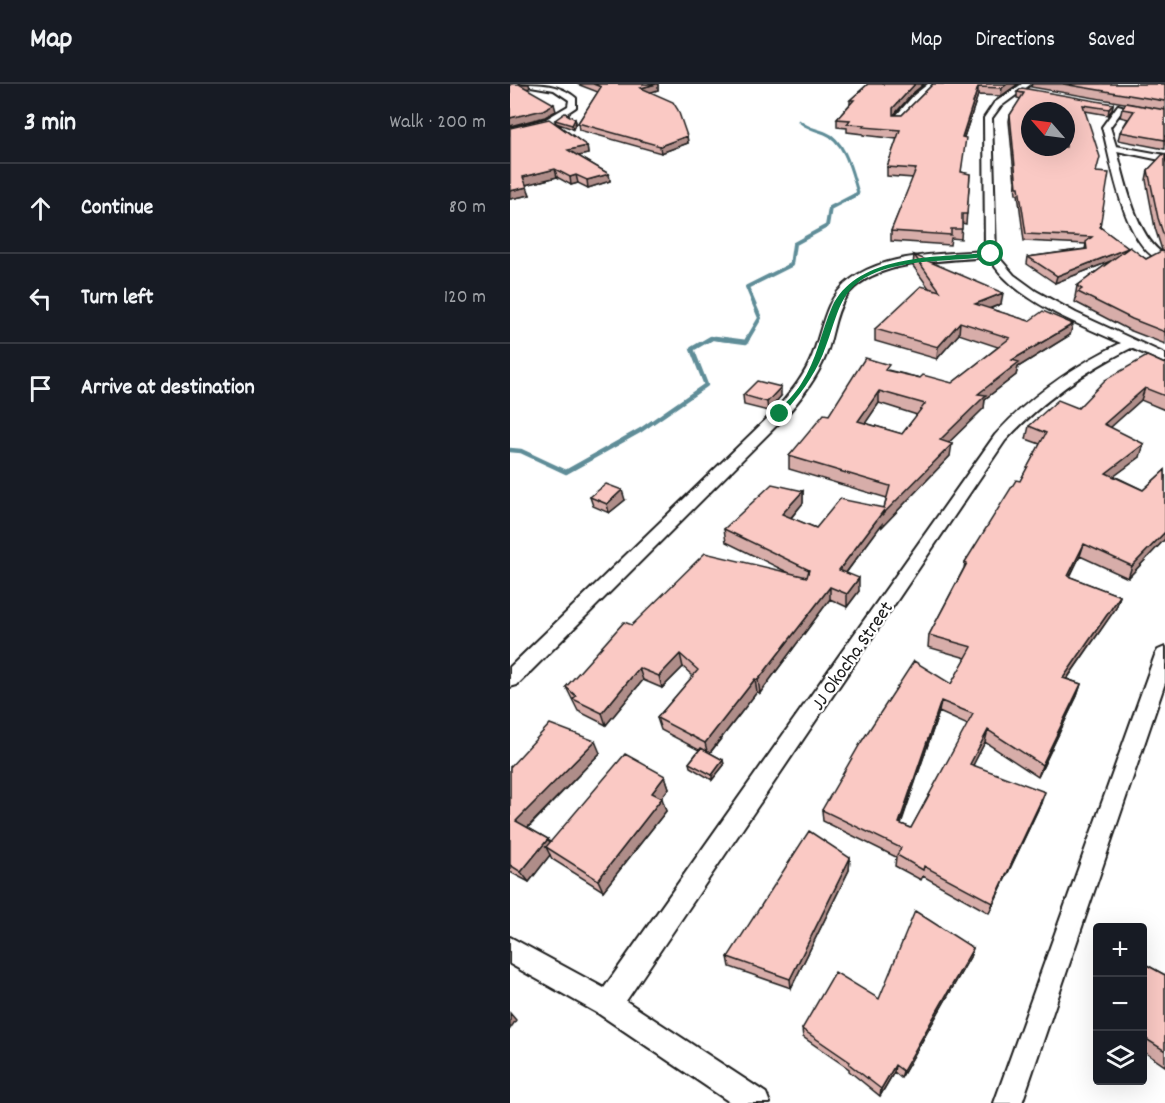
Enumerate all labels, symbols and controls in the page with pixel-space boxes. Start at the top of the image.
text: Map [30,21,72,61]
text: Map [911,26,942,56]
text: Directions [975,26,1055,56]
text: Saved [1088,26,1135,56]
north arrow [1021,102,1075,156]
text: 3 min [24,105,76,142]
text: Walk · 200 m [390,109,486,137]
icon: ahead [24,192,57,225]
text: Continue [81,193,153,224]
text: 80 m [449,194,486,222]
route start [977,240,1003,266]
icon: left [24,282,57,315]
text: Turn left [81,283,153,314]
text: 120 m [444,284,486,312]
icon: arrive [24,372,57,405]
text: Arrive at destination [81,373,255,404]
route end [766,400,792,426]
street label: JJ Okocha Street [805,596,901,717]
map controls [1093,923,1147,1085]
button: + [1093,923,1147,977]
button: − [1093,977,1147,1031]
button: layers [1093,1031,1147,1085]

